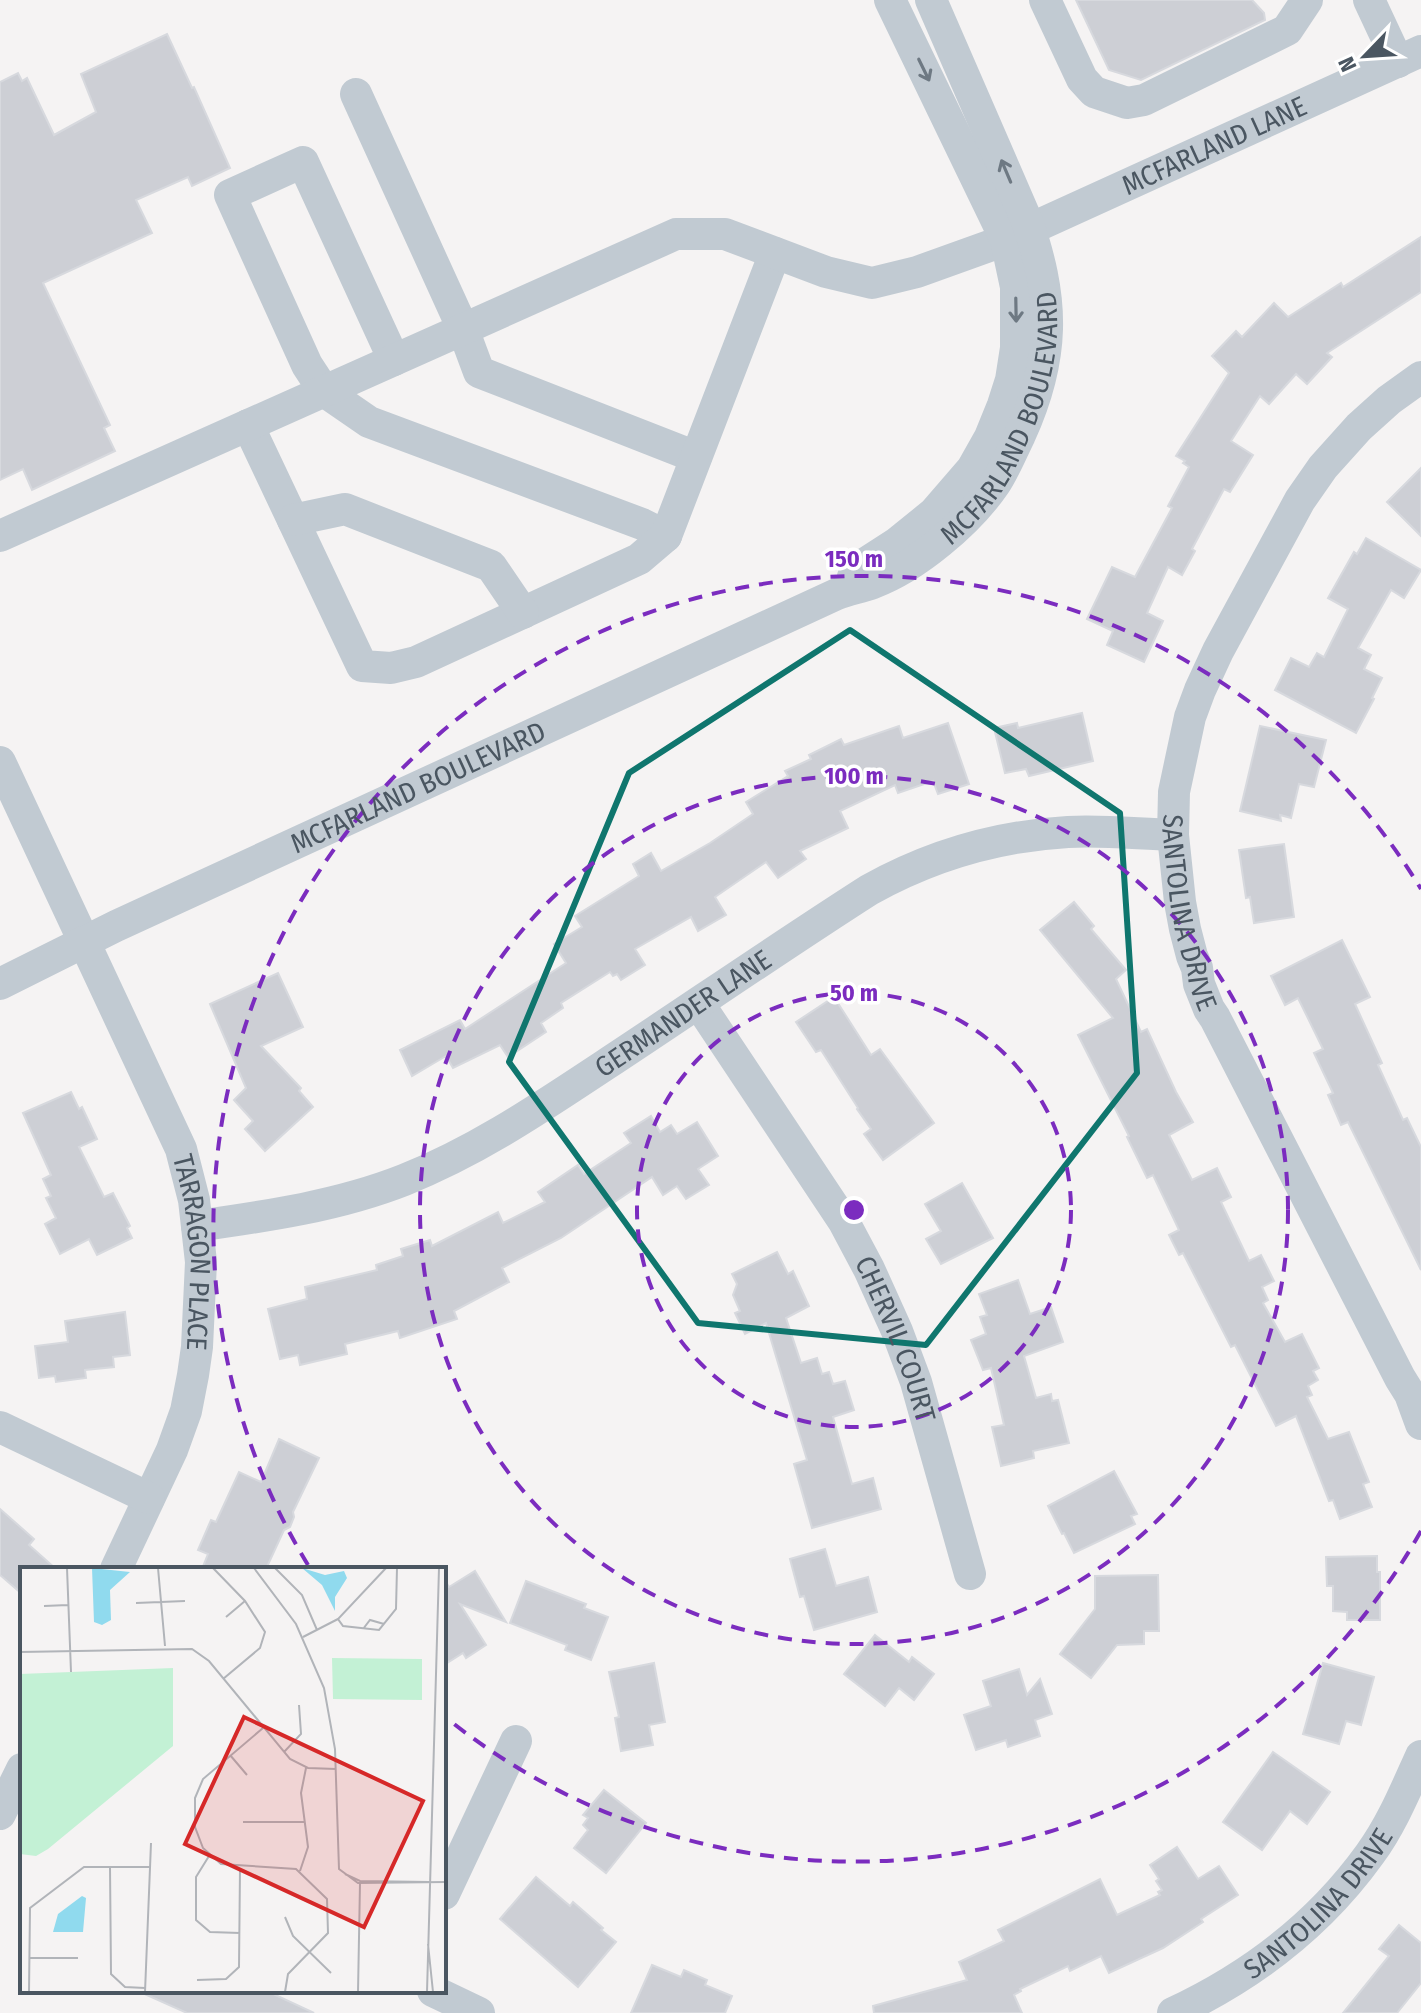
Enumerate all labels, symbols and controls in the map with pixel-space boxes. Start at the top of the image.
north arrow [1325,16,1405,96]
text: N [1332,53,1362,76]
one-way arrow [917,58,932,82]
street label: MCFARLAND LANE [1117,89,1312,202]
one-way arrow [997,159,1012,184]
street label: MCFARLAND BOULEVARD [934,290,1064,551]
one-way arrow [1009,296,1024,323]
text: 150 m [825,545,883,573]
street label: MCFARLAND BOULEVARD [285,715,551,860]
text: 100 m [824,762,884,790]
street label: SANTOLINA DRIVE [1155,814,1224,1015]
street label: GERMANDER LANE [589,943,777,1084]
text: 50 m [830,979,878,1007]
street label: TARRAGON PLACE [166,1151,217,1351]
centre of rings [840,1196,868,1224]
street label: CHERVIL COURT [848,1250,942,1425]
inset map [20,1567,446,1993]
street label: SANTOLINA DRIVE [1238,1822,1400,1986]

